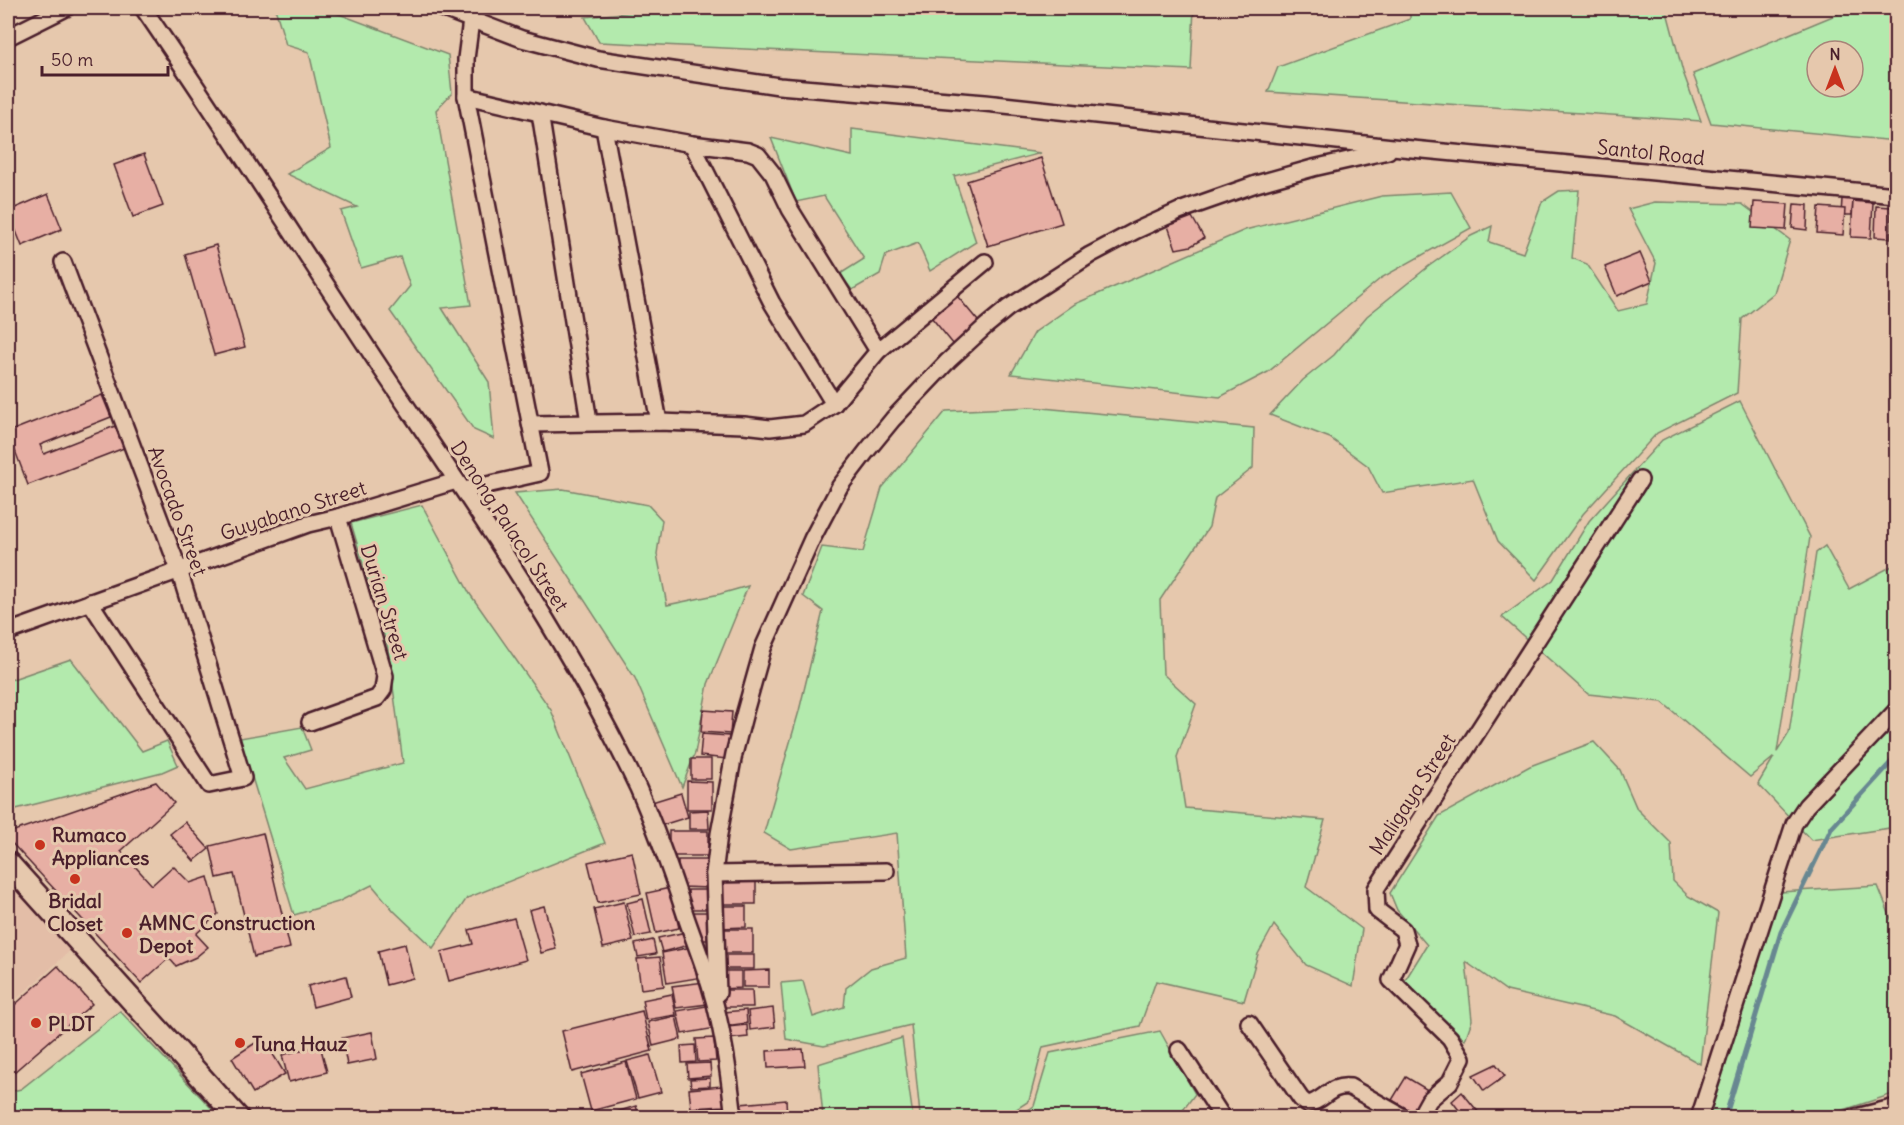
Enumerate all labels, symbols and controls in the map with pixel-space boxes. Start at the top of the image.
scale bar [42,39,168,77]
north arrow [1805,39,1865,99]
text: N [1829,44,1841,64]
text: 50 m [51,48,93,71]
street label: Santol Road [1596,134,1706,170]
street label: Denong Palacol Street [446,436,575,616]
street label: Avocado Street [143,443,213,579]
street label: Guyabano Street [217,475,369,545]
street label: Durian Street [356,541,415,663]
street label: Maligaya Street [1363,728,1461,859]
place label: Rumaco Appliances [52,822,149,870]
marker: Rumaco Appliances [33,838,47,852]
marker: Bridal Closet [68,872,82,886]
place label: Bridal Closet [47,888,103,936]
place label: AMNC Construction Depot [139,910,316,958]
marker: AMNC Construction Depot [120,926,134,940]
place label: PLDT [48,1011,95,1036]
marker: PLDT [29,1016,43,1030]
place label: Tuna Hauz [252,1031,348,1056]
marker: Tuna Hauz [233,1036,247,1050]

